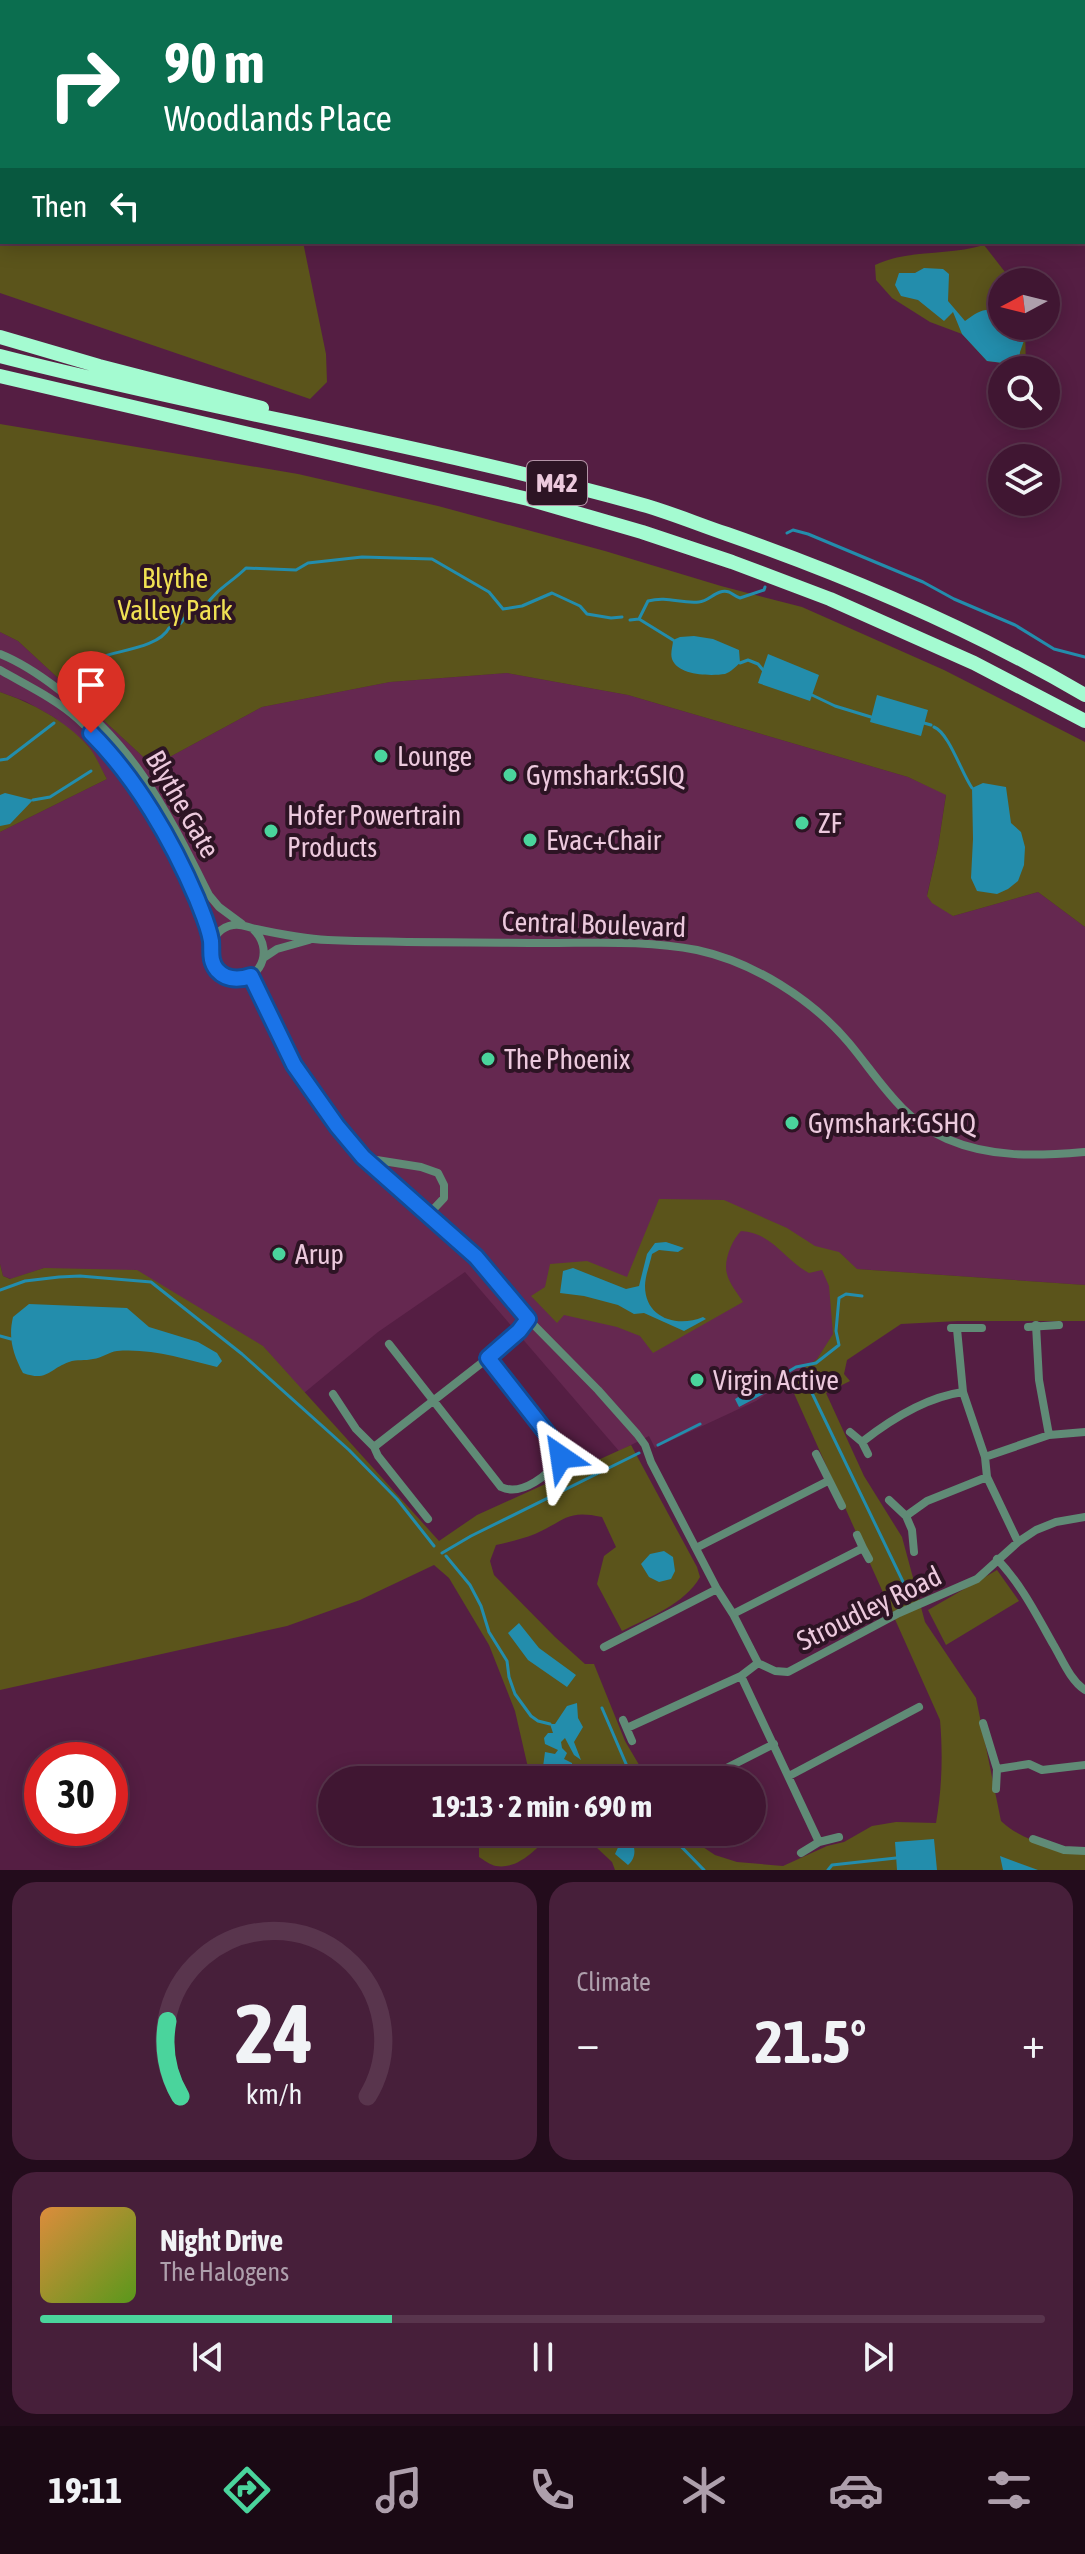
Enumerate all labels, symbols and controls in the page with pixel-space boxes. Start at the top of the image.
text: 90 m [164,31,265,95]
icon: right [32,32,136,136]
text: Woodlands Place [164,97,392,139]
icon: left [103,184,147,228]
text: Then [32,189,87,223]
north arrow [988,268,1060,340]
map controls [988,268,1060,516]
button: search [988,356,1060,428]
button: layers [988,444,1060,516]
road number: M42 [527,461,587,505]
park label: Blythe Valley Park [117,562,233,626]
pin [57,651,125,733]
icon: arrive [69,663,113,707]
place label: Lounge [397,740,472,772]
street label: Blythe Gate [140,745,226,863]
marker: Lounge [372,747,390,765]
place label: Gymshark:GSIQ [526,759,685,791]
marker: Gymshark:GSIQ [501,766,519,784]
place label: Hofer Powertrain Products [287,799,461,863]
place label: ZF [818,807,842,839]
marker: ZF [793,814,811,832]
marker: Hofer Powertrain Products [262,822,280,840]
place label: Evac+Chair [546,824,662,856]
marker: Evac+Chair [521,831,539,849]
street label: Central Boulevard [501,905,687,943]
place label: The Phoenix [504,1043,630,1075]
marker: The Phoenix [479,1050,497,1068]
place label: Gymshark:GSHQ [808,1107,976,1139]
marker: Gymshark:GSHQ [783,1114,801,1132]
place label: Arup [295,1238,344,1270]
marker: Arup [270,1245,288,1263]
place label: Virgin Active [713,1364,839,1396]
marker: Virgin Active [688,1371,706,1389]
position arrow [519,1415,603,1499]
street label: Stroudley Road [792,1559,946,1657]
speed limit sign: 30 [24,1742,128,1846]
text: 19:13 · 2 min · 690 m [432,1789,652,1823]
text: Climate [577,1967,651,1997]
text: 24 [235,1985,313,2081]
text: 21.5° [755,2007,867,2076]
text: − [577,2017,599,2067]
text: + [1022,2017,1045,2067]
text: km/h [246,2077,303,2110]
text: Night Drive [160,2223,283,2257]
text: The Halogens [160,2257,289,2287]
icon: previous [186,2335,230,2379]
icon: pause [521,2335,565,2379]
icon: next [856,2335,900,2379]
icon: directions [219,2462,275,2518]
icon: music [371,2462,427,2518]
icon: phone [524,2462,580,2518]
icon: climate [676,2462,732,2518]
icon: car [828,2462,884,2518]
icon: filters [981,2462,1037,2518]
text: 19:11 [48,2469,122,2511]

